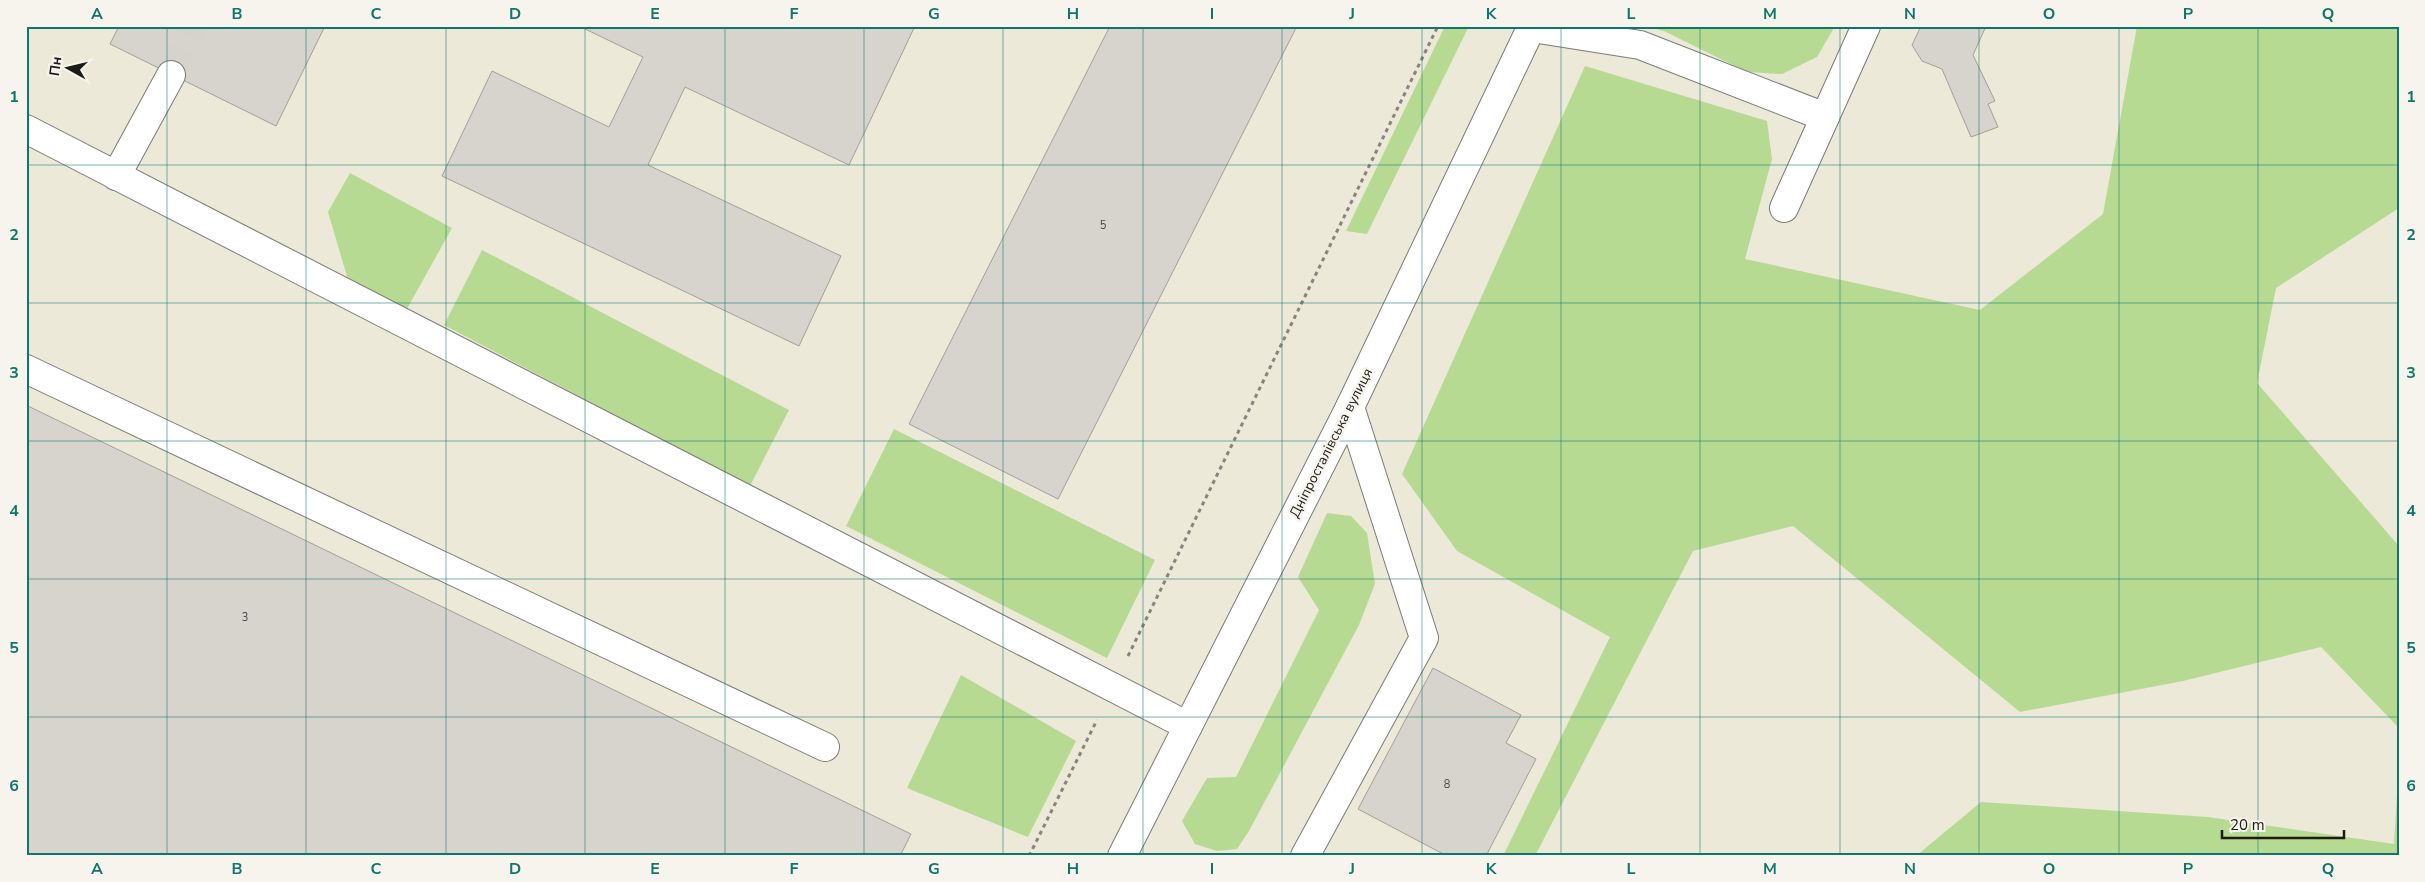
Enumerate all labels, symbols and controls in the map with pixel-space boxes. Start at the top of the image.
text: A [91,3,103,25]
text: B [231,3,243,25]
text: C [371,3,382,25]
text: D [509,3,521,25]
text: E [650,3,660,25]
text: F [790,3,799,25]
text: G [928,3,940,25]
text: H [1067,3,1079,25]
text: I [1210,3,1214,25]
text: J [1348,3,1355,25]
text: K [1486,3,1498,25]
text: L [1627,3,1636,25]
text: M [1763,3,1777,25]
text: N [1904,3,1916,25]
text: O [2043,3,2055,25]
text: P [2183,3,2193,25]
text: Q [2322,3,2334,25]
north arrow [42,42,92,92]
text: Пн [45,55,66,77]
text: 1 [9,86,19,108]
text: 1 [2406,86,2416,108]
house number: 5 [1100,218,1107,233]
text: 2 [9,224,19,246]
text: 2 [2406,224,2416,246]
text: 3 [9,362,19,384]
text: 3 [2406,362,2416,384]
street label: Дніпросталівська вулиця [1285,365,1377,521]
text: 4 [9,500,19,522]
text: 4 [2406,500,2416,522]
house number: 3 [242,610,248,625]
text: 5 [9,637,19,659]
text: 5 [2406,637,2416,659]
text: 6 [9,775,19,797]
text: 6 [2406,775,2416,797]
house number: 8 [1444,777,1451,792]
scale bar [2222,807,2345,839]
text: 20 m [2230,815,2265,835]
text: A [91,858,103,880]
text: B [231,858,243,880]
text: C [371,858,382,880]
text: D [509,858,521,880]
text: E [650,858,660,880]
text: F [790,858,799,880]
text: G [928,858,940,880]
text: H [1067,858,1079,880]
text: I [1210,858,1214,880]
text: J [1348,858,1355,880]
text: K [1486,858,1498,880]
text: L [1627,858,1636,880]
text: M [1763,858,1777,880]
text: N [1904,858,1916,880]
text: O [2043,858,2055,880]
text: P [2183,858,2193,880]
text: Q [2322,858,2334,880]

